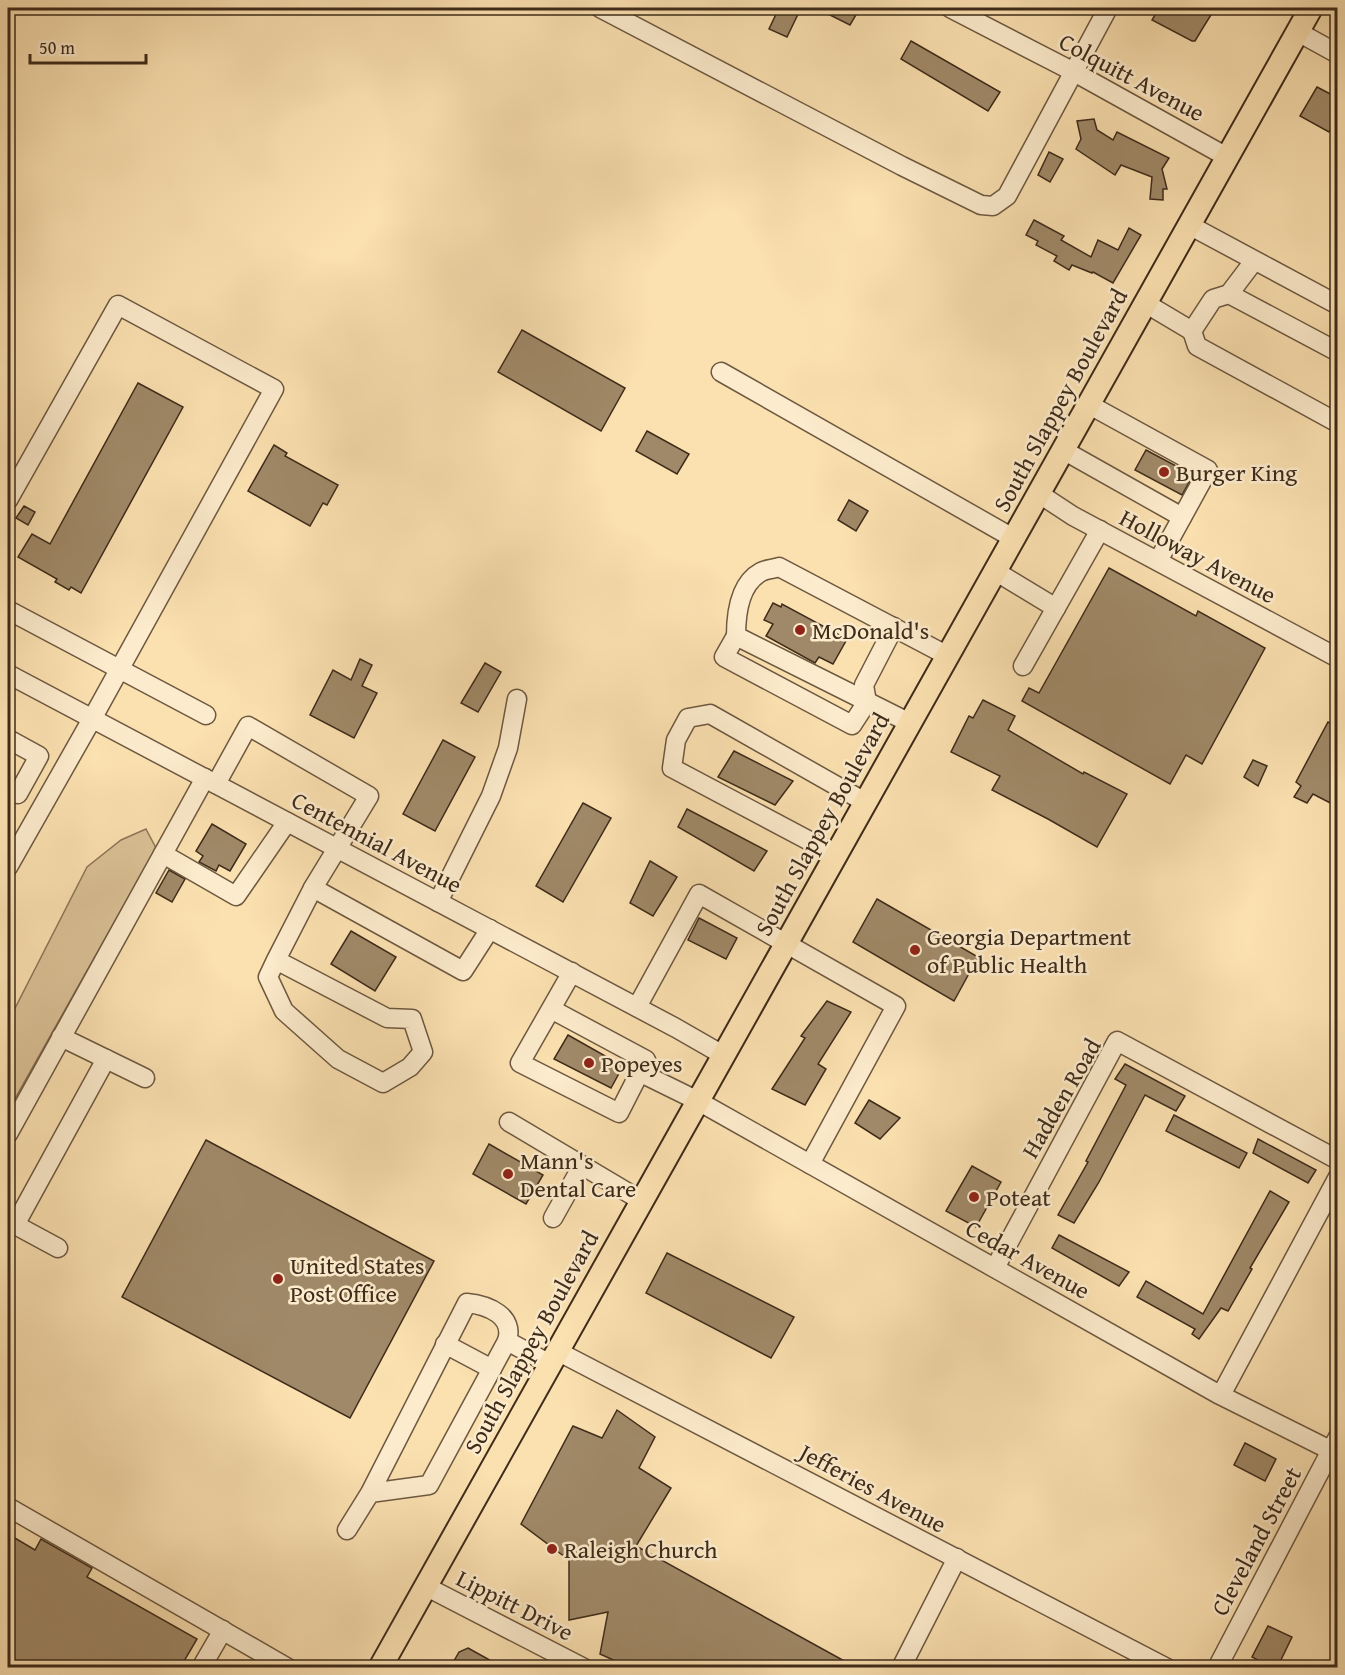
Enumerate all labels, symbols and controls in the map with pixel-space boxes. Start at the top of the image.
street label: Colquitt Avenue [1053,24,1211,130]
scale bar [30,27,146,65]
text: 50 m [39,34,75,61]
street label: South Slappey Boulevard [984,282,1136,518]
place label: Burger King [1176,455,1297,490]
marker: Burger King [1157,465,1171,479]
street label: Holloway Avenue [1114,500,1282,612]
place label: McDonald's [812,613,929,648]
marker: McDonald's [793,623,807,637]
street label: South Slappey Boulevard [746,706,898,942]
street label: Centennial Avenue [286,782,468,902]
place label: Georgia Department of Public Health [927,919,1132,982]
marker: Georgia Department of Public Health [908,943,922,957]
street label: Hadden Road [1013,1031,1110,1164]
place label: Popeyes [601,1046,683,1081]
marker: Popeyes [582,1056,596,1070]
place label: Mann's Dental Care [520,1143,636,1206]
marker: Mann's Dental Care [501,1167,515,1181]
place label: Poteat [986,1180,1051,1215]
marker: Poteat [967,1190,981,1204]
street label: Cedar Avenue [959,1210,1097,1308]
street label: South Slappey Boulevard [455,1224,607,1460]
place label: United States Post Office [290,1248,425,1311]
marker: United States Post Office [271,1272,285,1286]
street label: Jefferies Avenue [791,1433,953,1541]
street label: Cleveland Street [1202,1460,1310,1622]
place label: Raleigh Church [564,1532,718,1567]
marker: Raleigh Church [545,1542,559,1556]
street label: Lippitt Drive [450,1561,580,1649]

